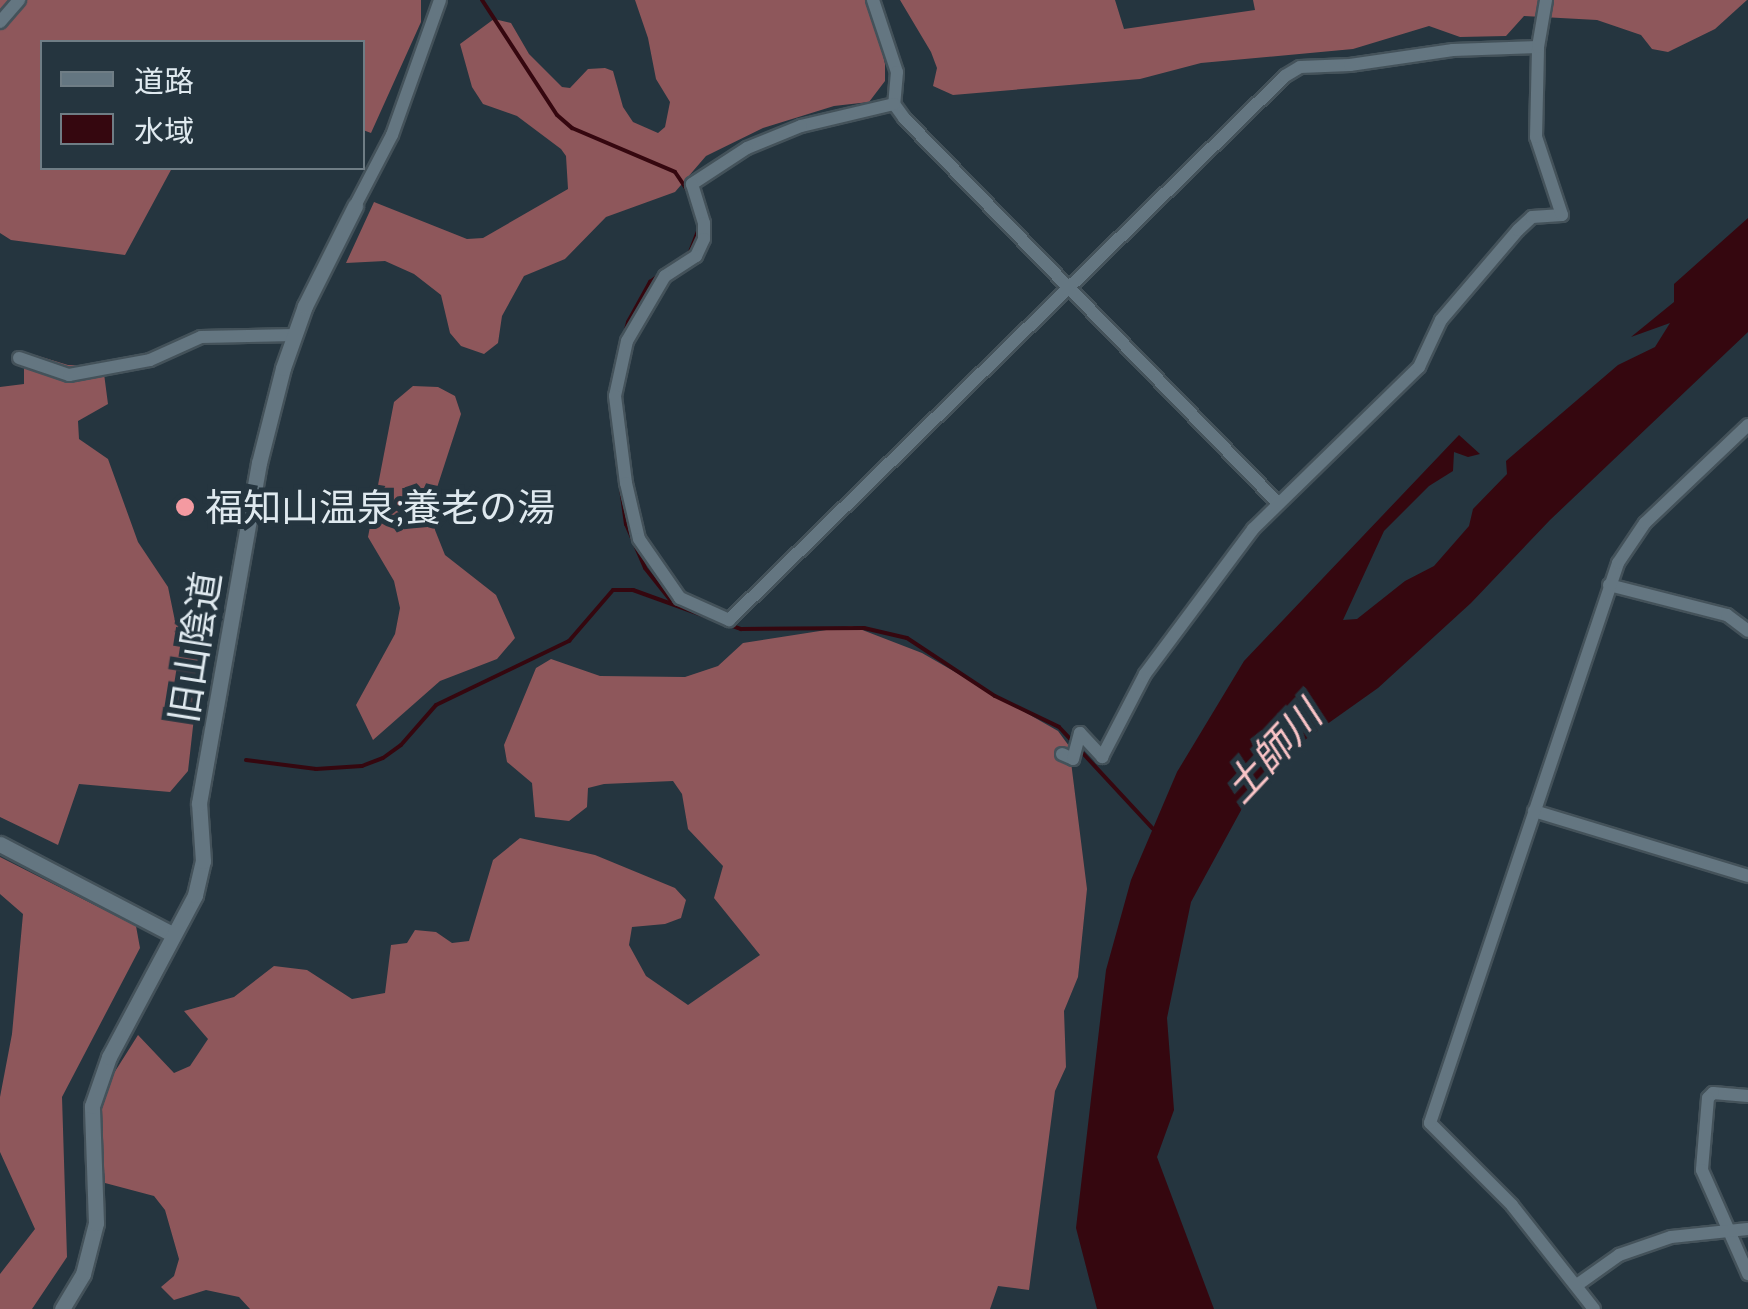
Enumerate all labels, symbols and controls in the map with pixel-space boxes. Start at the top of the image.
legend [40,40,365,170]
text: 道路 [134,61,194,100]
text: 水域 [134,111,194,150]
place label: 福知山温泉;養老の湯 [205,484,555,530]
marker: 福知山温泉;養老の湯 [174,496,196,518]
street label: 旧山陰道 [160,568,228,726]
water label: 土師川 [1214,691,1330,811]

